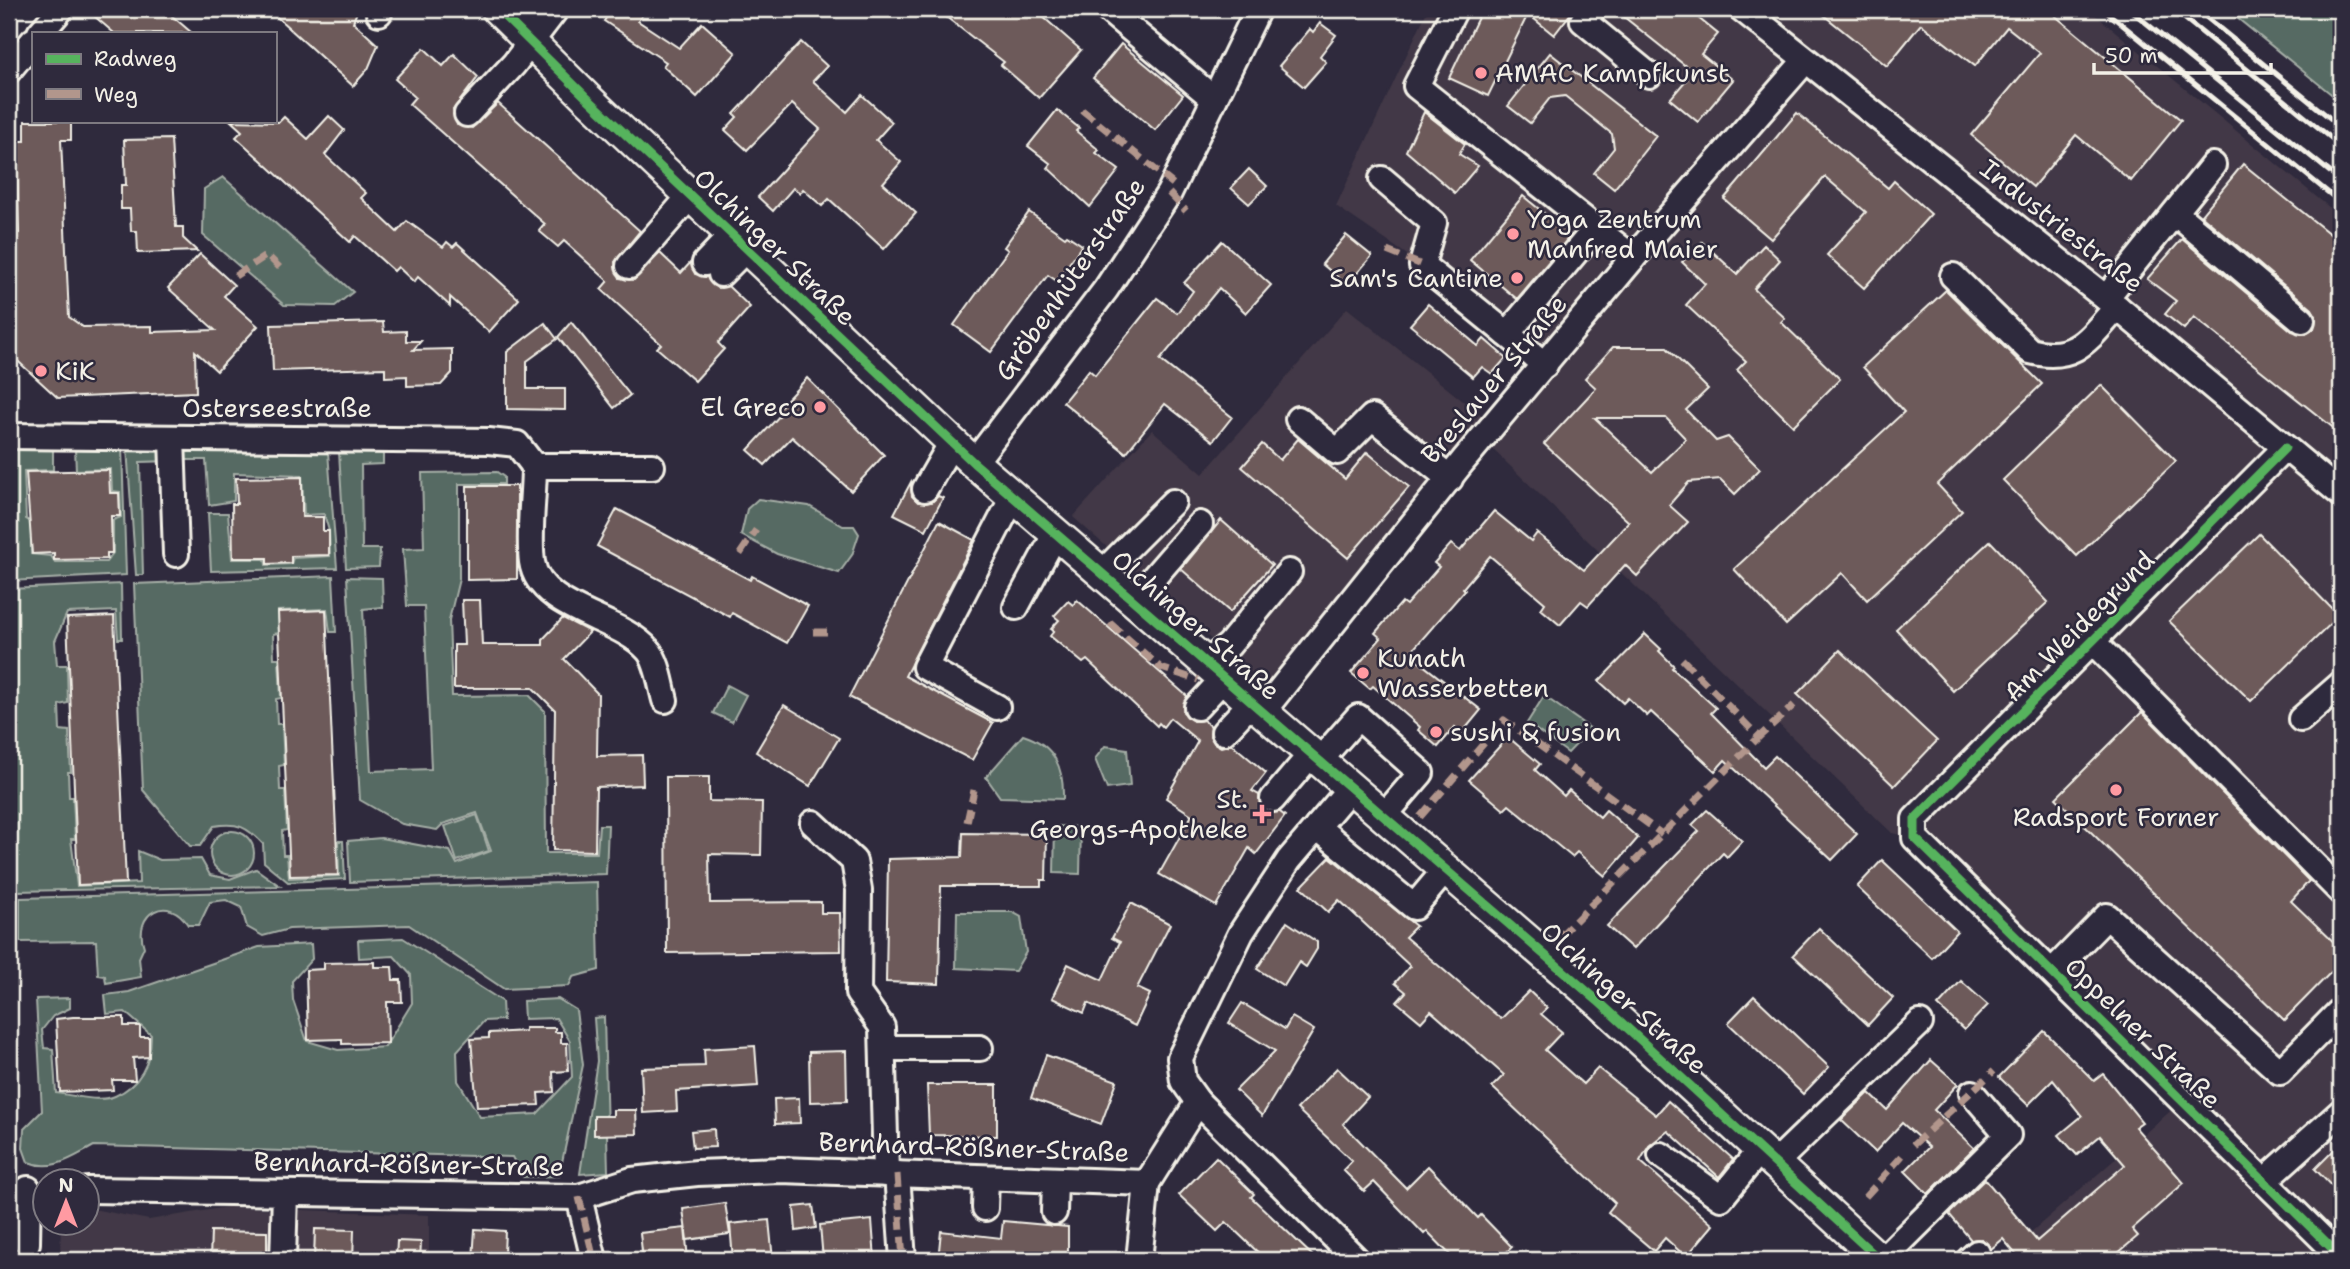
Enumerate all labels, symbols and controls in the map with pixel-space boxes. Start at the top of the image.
legend [32,32,276,122]
scale bar [2094,32,2271,76]
text: 50 m [2105,42,2158,70]
text: Radweg [94,45,177,73]
place label: AMAC Kampfkunst [1495,55,1729,90]
marker: AMAC Kampfkunst [1473,65,1489,81]
text: Weg [94,81,138,109]
street label: Industriestraße [1973,151,2151,300]
street label: Olchinger Straße [687,160,864,333]
street label: Gröbenhüterstraße [986,170,1153,387]
place label: Yoga Zentrum Manfred Maier [1527,201,1718,266]
marker: Yoga Zentrum Manfred Maier [1505,226,1521,242]
place label: Sam's Cantine [1329,260,1503,295]
marker: Sam's Cantine [1509,270,1525,286]
street label: Breslauer Straße [1413,287,1575,471]
place label: KiK [55,353,95,388]
marker: KiK [33,363,49,379]
place label: El Greco [700,389,806,424]
street label: Osterseestraße [182,390,372,425]
marker: El Greco [812,399,828,415]
street label: Olchinger Straße [1105,542,1288,708]
street label: Am Weidegrund [1995,542,2162,709]
place label: Kunath Wasserbetten [1377,640,1549,705]
marker: Kunath Wasserbetten [1355,665,1371,681]
place label: sushi & fusion [1450,714,1621,749]
marker: sushi & fusion [1428,724,1444,740]
place label: St. Georgs-Apotheke [1029,781,1248,846]
marker: Radsport Forner [2108,782,2124,798]
place label: Radsport Forner [2013,799,2219,834]
marker: St. Georgs-Apotheke [1254,806,1270,822]
street label: Olchinger Straße [1534,913,1715,1082]
street label: Oppelner Straße [2057,949,2229,1117]
street label: Bernhard-Rößner-Straße [818,1124,1130,1169]
street label: Bernhard-Rößner-Straße [253,1143,565,1184]
north arrow [32,1168,102,1238]
text: N [58,1173,74,1198]

